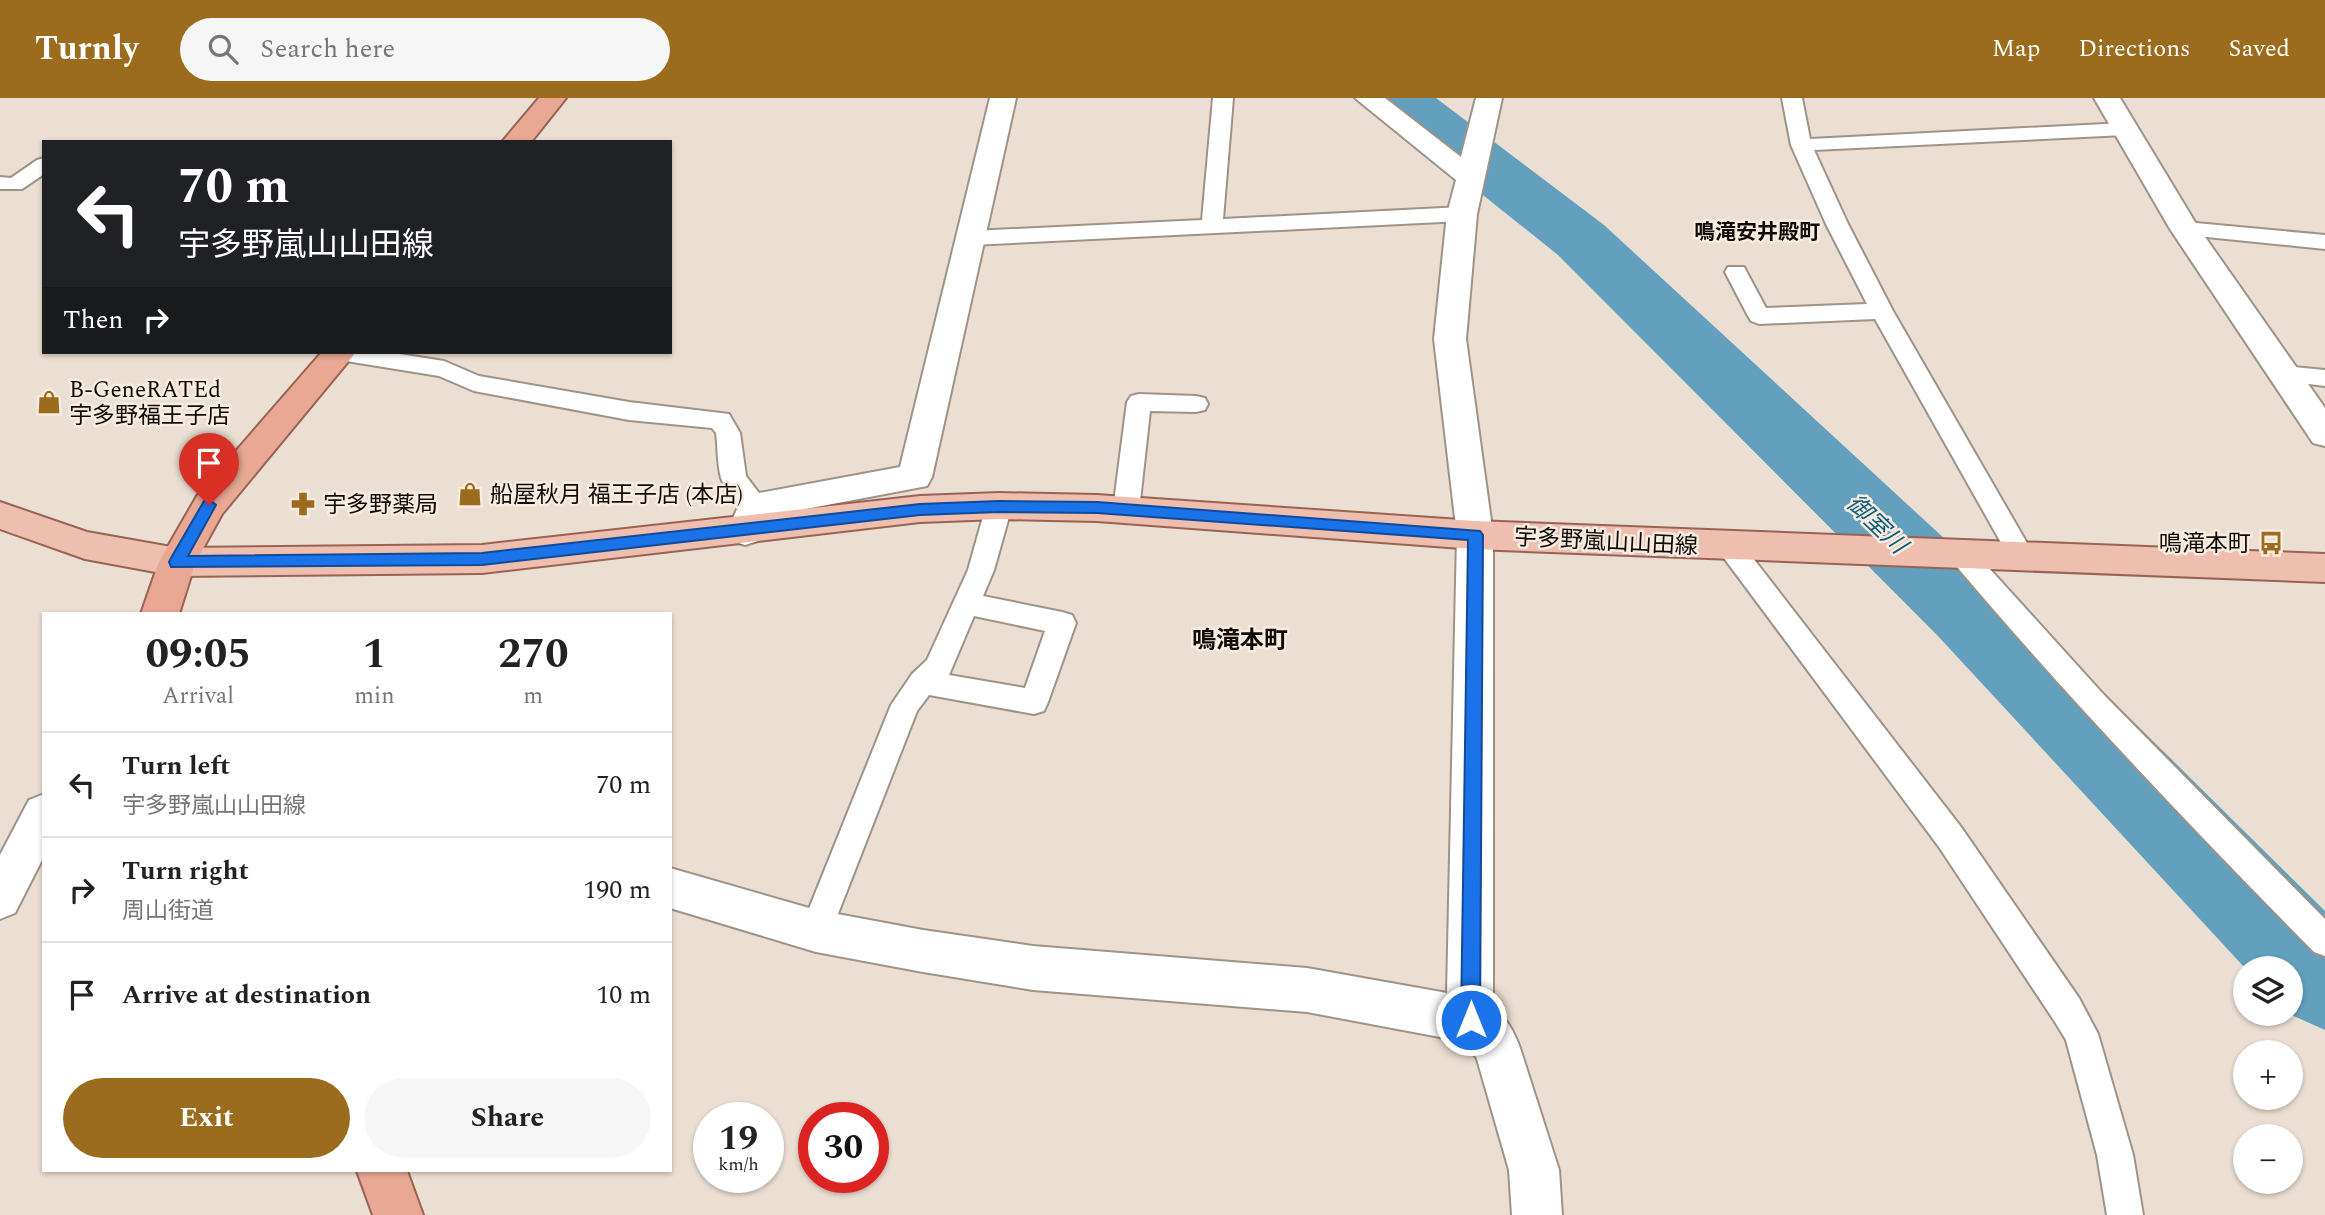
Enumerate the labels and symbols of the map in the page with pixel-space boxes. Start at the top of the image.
district label: 鳴滝安井殿町 [1694,217,1820,249]
place label: B-GeneRATEd 宇多野福王子店 [69,373,230,434]
shop icon: B-GeneRATEd 宇多野福王子店 [35,388,63,416]
pin [179,433,239,505]
place label: 船屋秋月 福王子店 (本店) [490,478,743,513]
shop icon: 船屋秋月 福王子店 (本店) [456,480,484,508]
water label: 御室川 [1838,487,1917,565]
place label: 宇多野薬局 [323,488,438,523]
pharmacy icon: 宇多野薬局 [289,490,317,518]
street label: 宇多野嵐山山田線 [1513,520,1699,565]
place label: 鳴滝本町 [2159,527,2251,562]
bus stop icon: 鳴滝本町 [2257,529,2285,557]
district label: 鳴滝本町 [1192,623,1288,659]
position arrow [1434,983,1508,1057]
speed limit sign: 30 [798,1102,889,1193]

